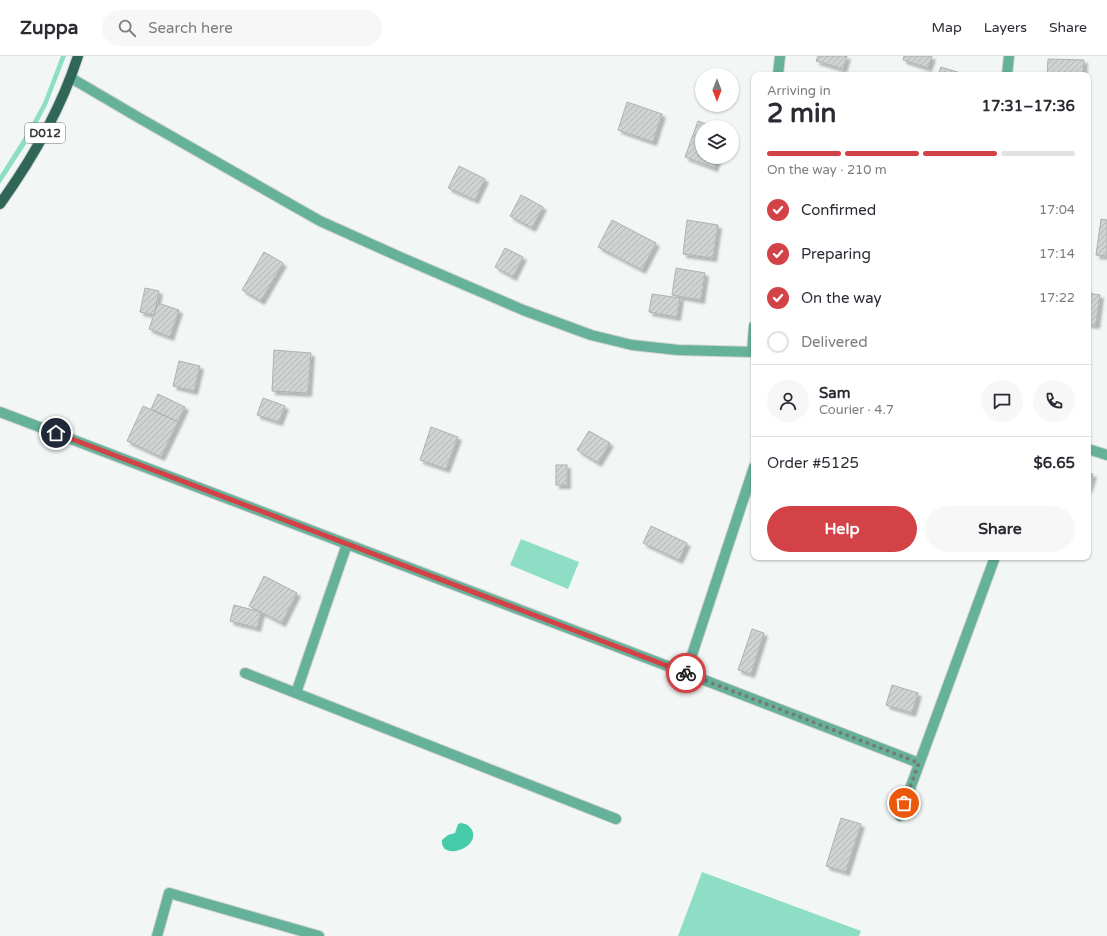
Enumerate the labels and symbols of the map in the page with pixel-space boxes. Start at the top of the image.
north arrow [695,68,739,112]
road number: D012 [25,123,65,143]
pin [39,416,73,450]
courier [666,653,706,693]
pin [887,786,921,820]

